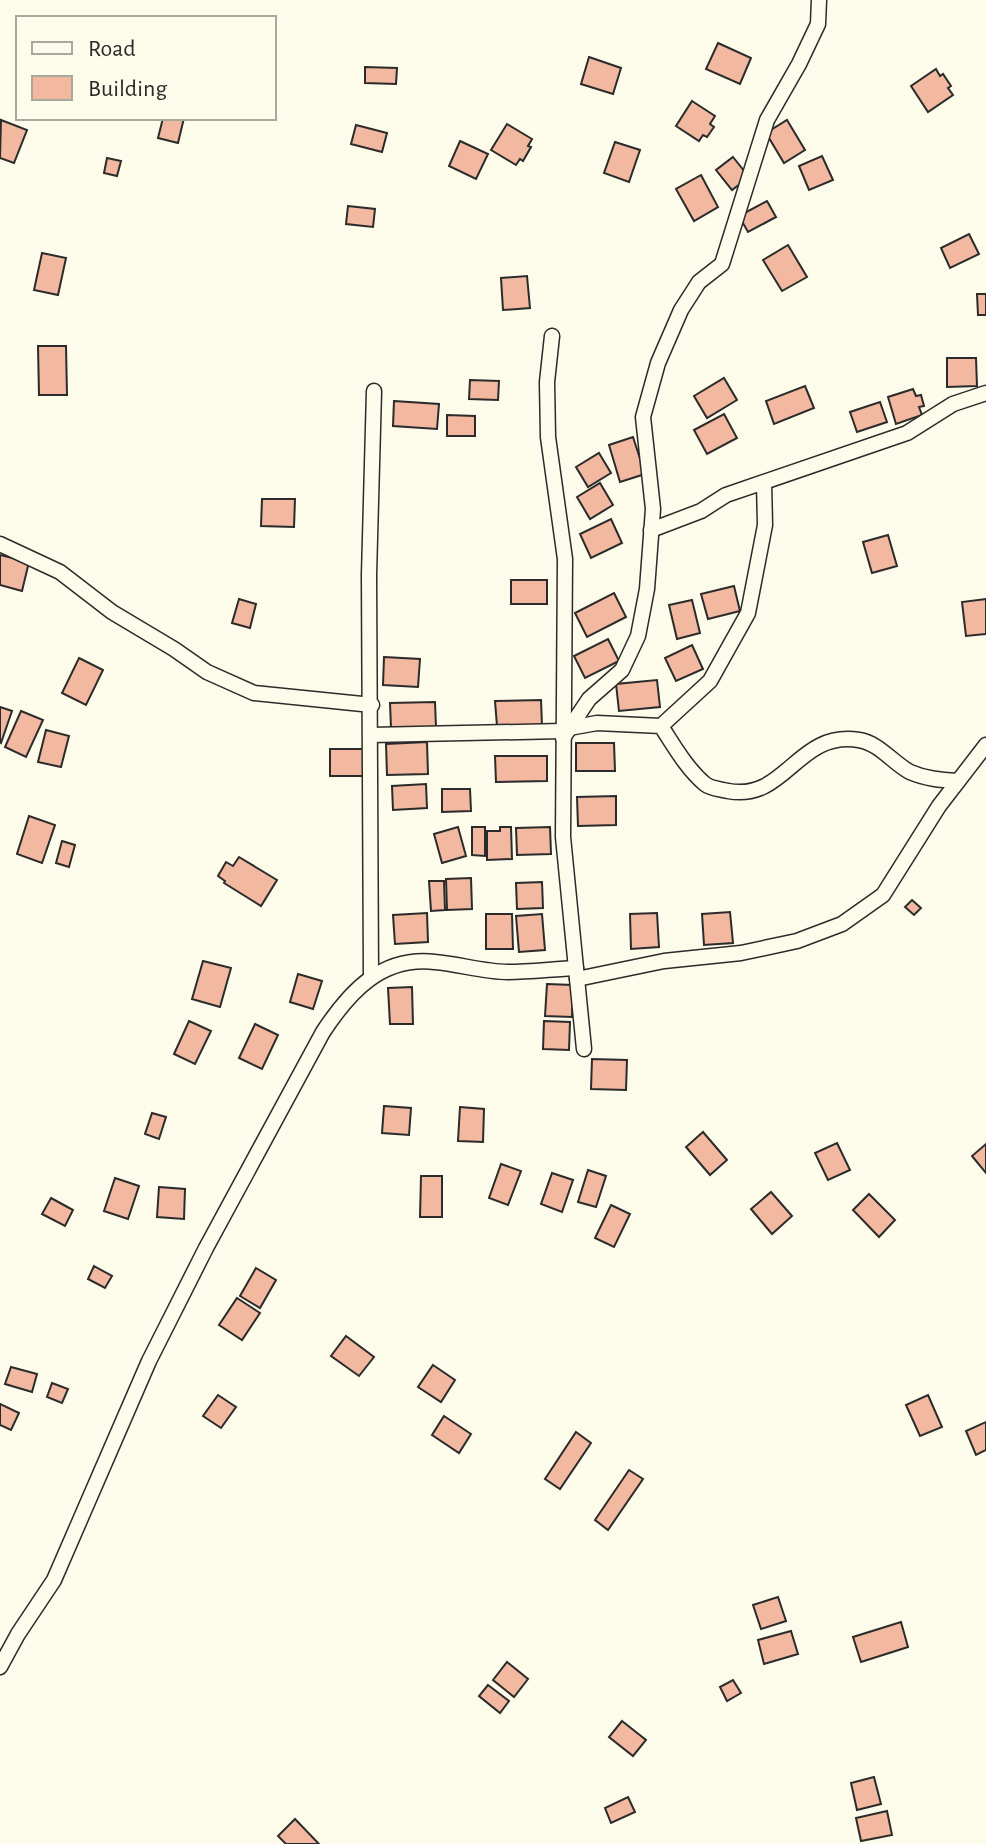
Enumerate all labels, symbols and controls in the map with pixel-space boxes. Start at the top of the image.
legend [16,16,276,120]
text: Road [88,37,136,61]
text: Building [88,77,167,101]

